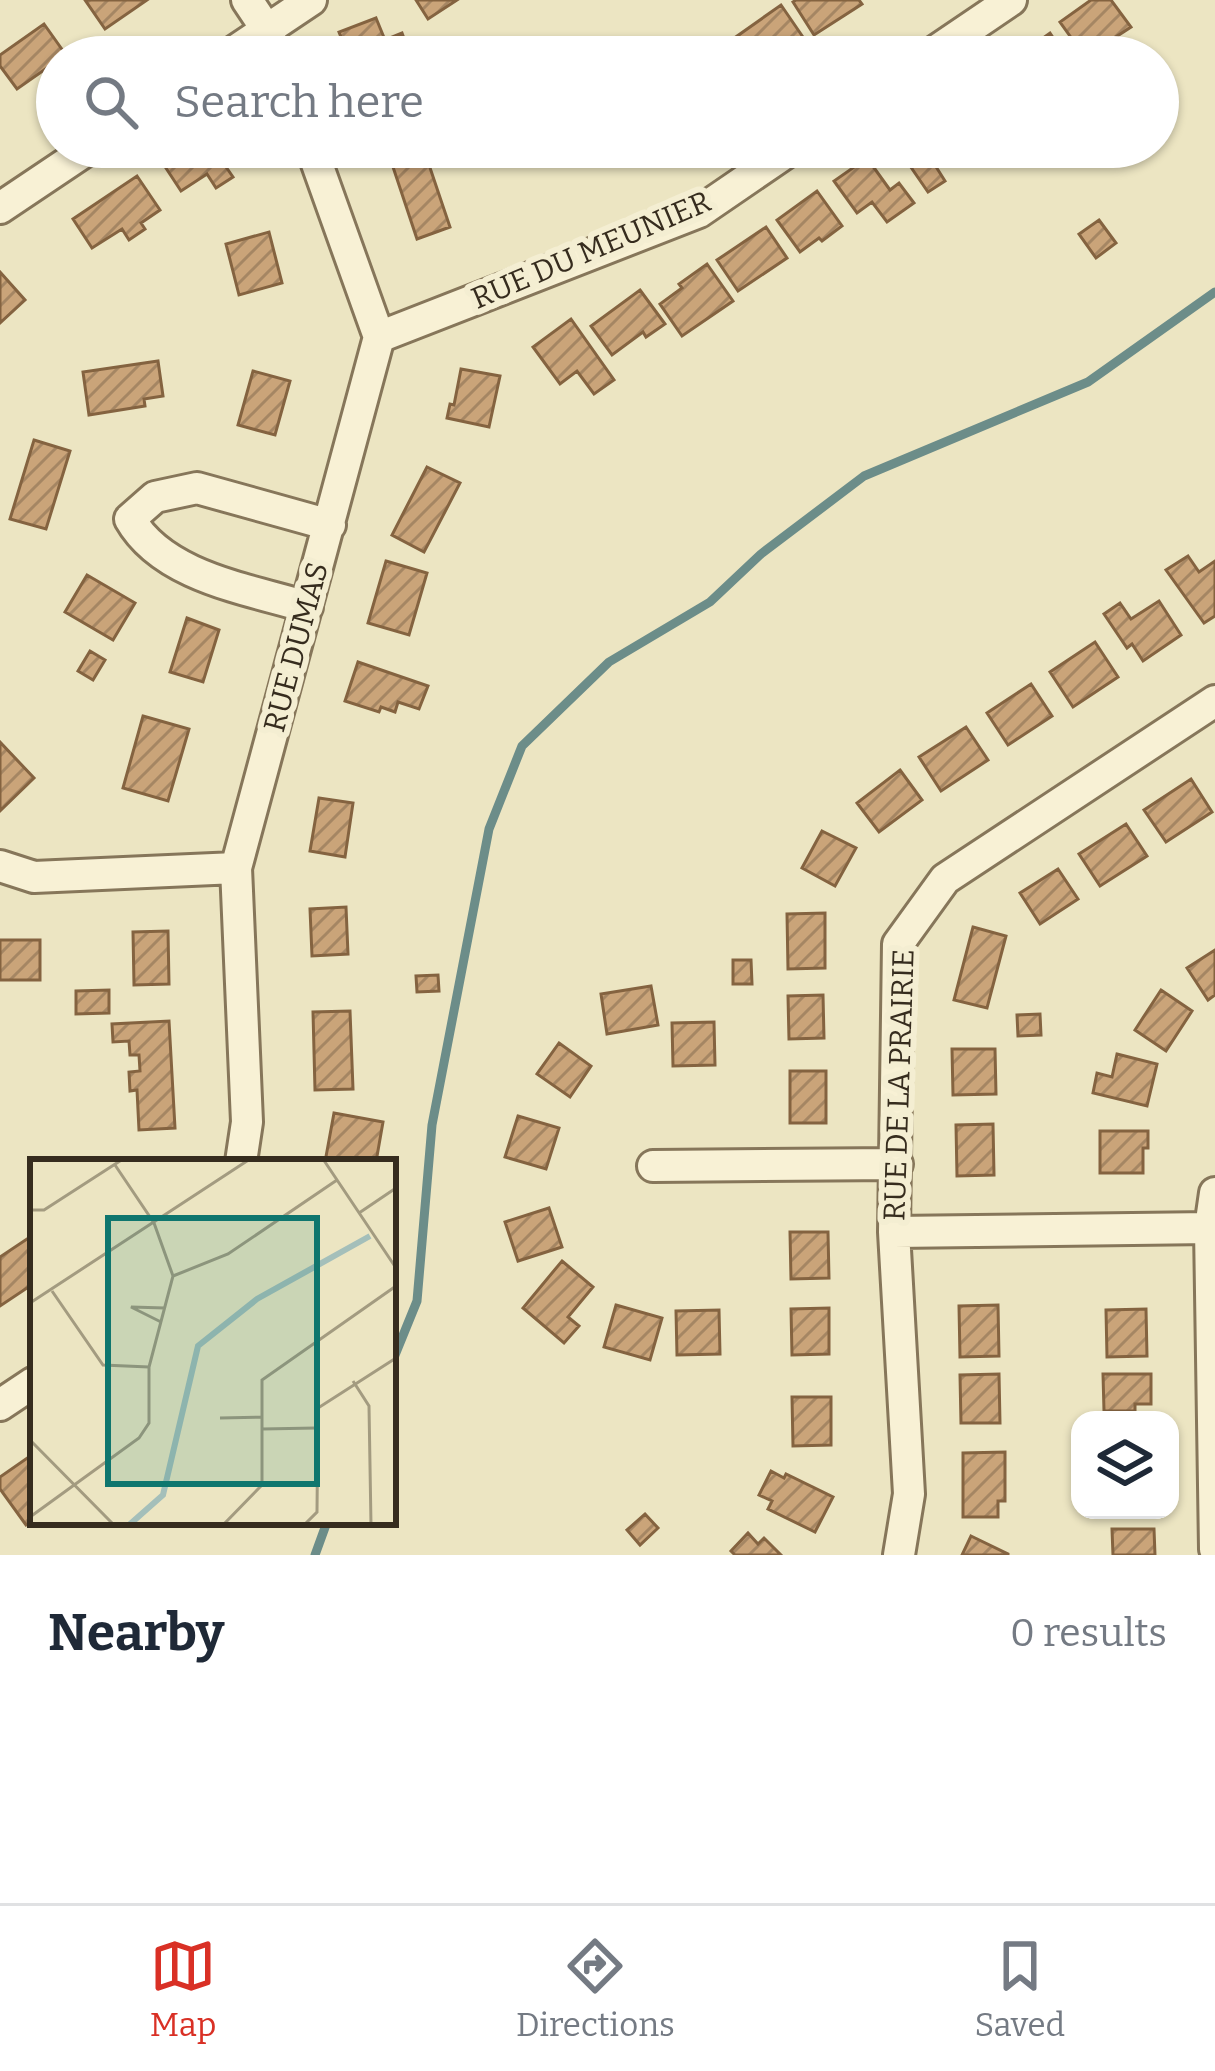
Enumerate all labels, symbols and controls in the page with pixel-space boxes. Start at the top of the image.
search box [36,36,1179,168]
icon: search [78,69,144,135]
text: Search here [174,75,424,129]
street label: RUE DU MEUNIER [466,183,716,317]
street label: RUE DUMAS [256,558,336,736]
street label: RUE DE LA PRAIRIE [876,948,922,1222]
inset map [30,1159,396,1525]
map controls [1071,1411,1179,1519]
button: layers [1071,1411,1179,1519]
text: Nearby [48,1602,224,1664]
text: 0 results [1010,1610,1167,1656]
tab: Map [150,1933,216,2045]
tab: Directions [516,1933,675,2045]
tab: Saved [975,1933,1065,2045]

